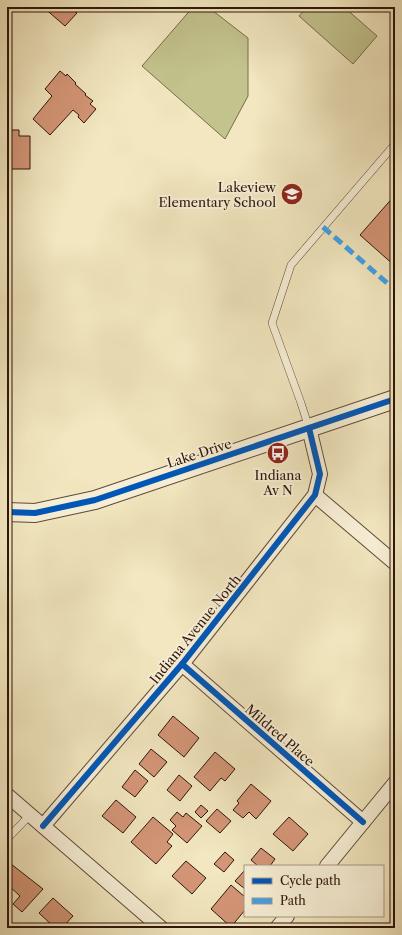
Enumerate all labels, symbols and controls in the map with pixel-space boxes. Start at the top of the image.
place label: Lakeview Elementary School [159,179,276,210]
school or university icon: Lakeview Elementary School [279,181,305,207]
street label: Lake Drive [165,435,233,471]
bus stop icon: Indiana Av N [265,440,291,466]
place label: Indiana Av N [255,467,302,498]
street label: Indiana Avenue North [146,571,244,687]
street label: Mildred Place [242,701,318,769]
legend [244,865,384,917]
text: Cycle path [280,873,341,888]
text: Path [280,893,306,908]

